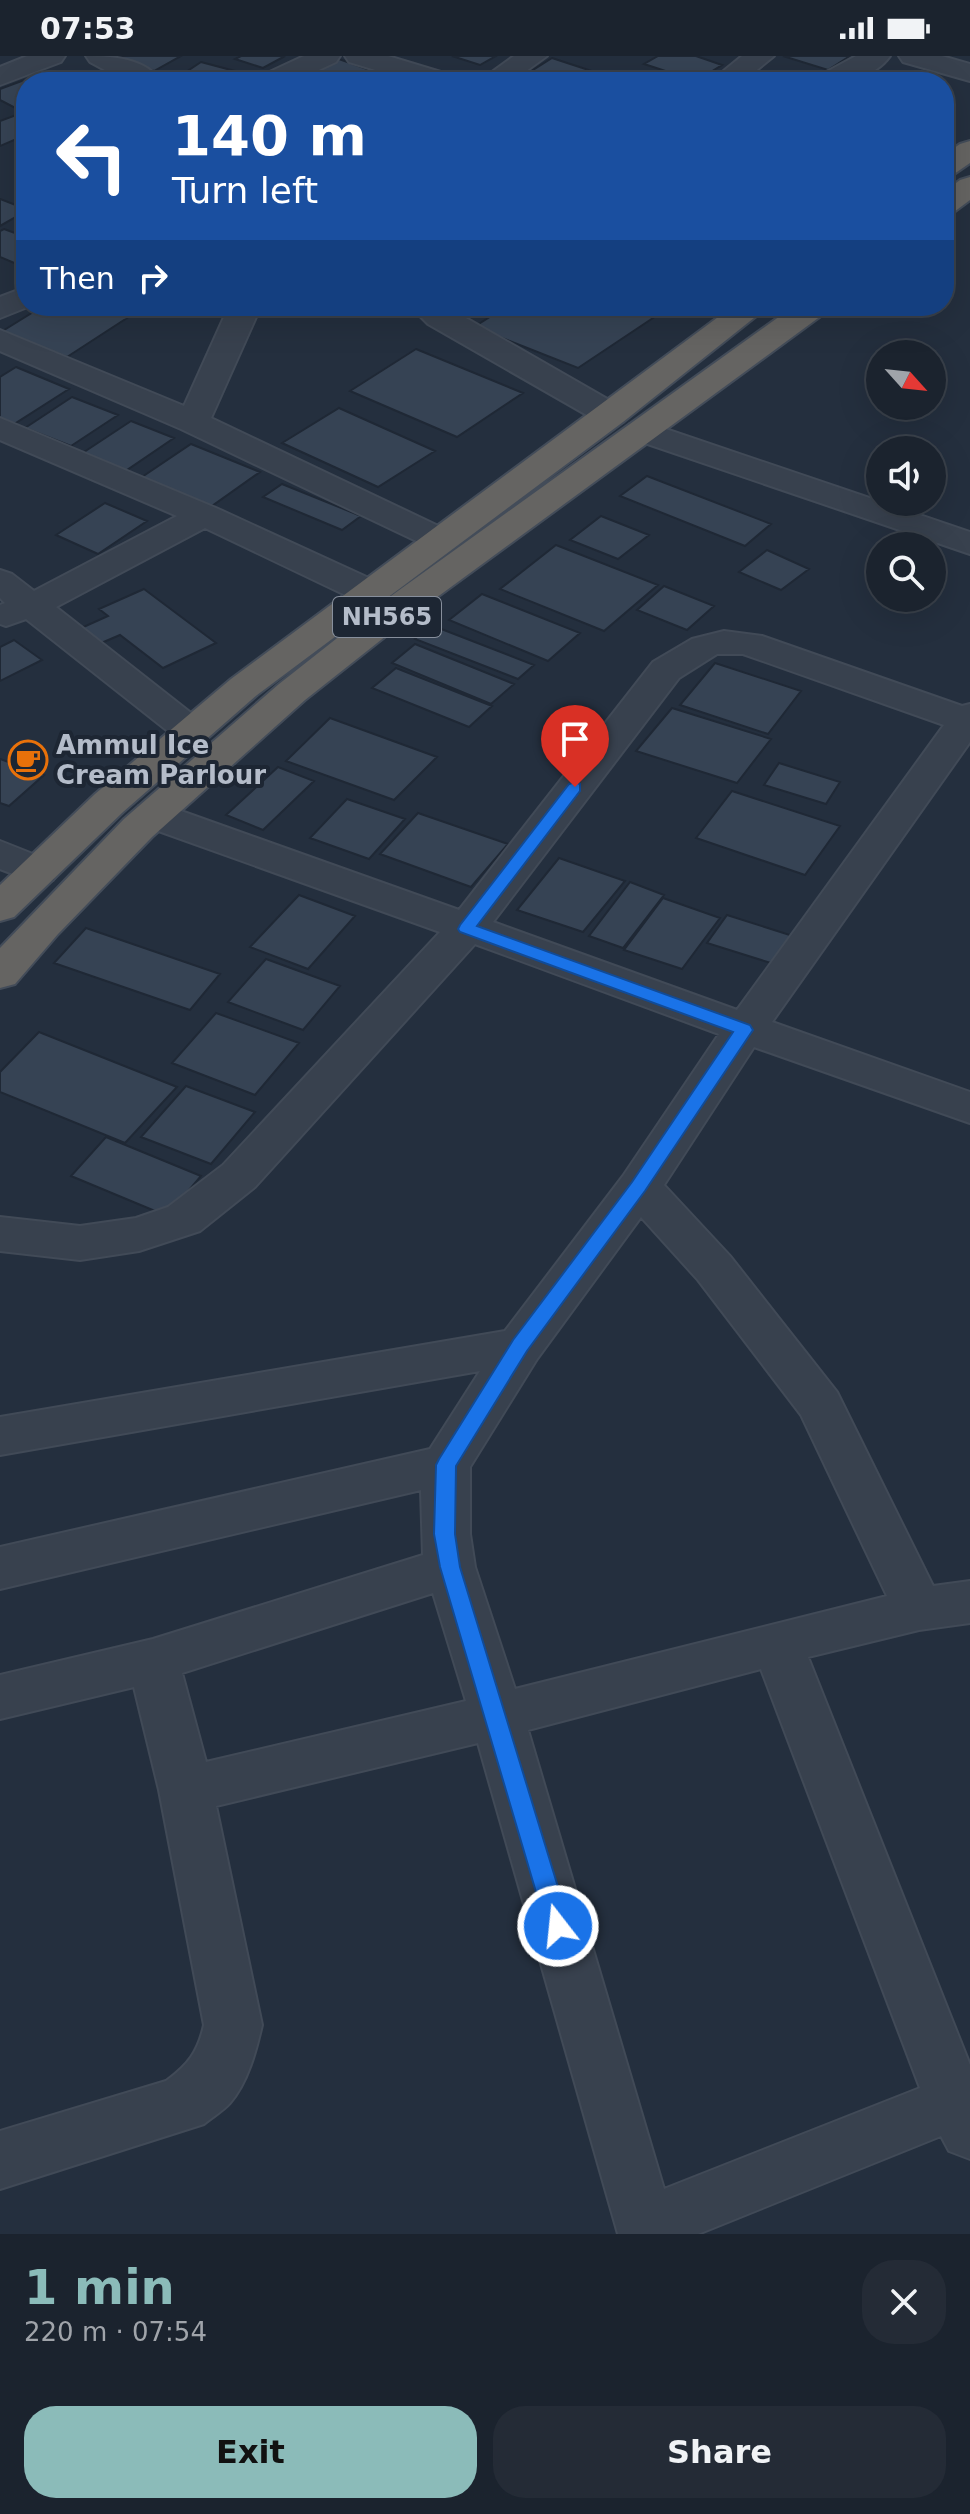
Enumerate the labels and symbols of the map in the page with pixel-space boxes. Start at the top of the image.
north arrow [866,340,946,420]
road number: NH565 [333,597,441,637]
pin [541,705,609,787]
place label: Ammul Ice Cream Parlour [56,730,266,790]
cafe icon: Ammul Ice Cream Parlour [7,739,49,781]
position arrow [516,1884,600,1968]

